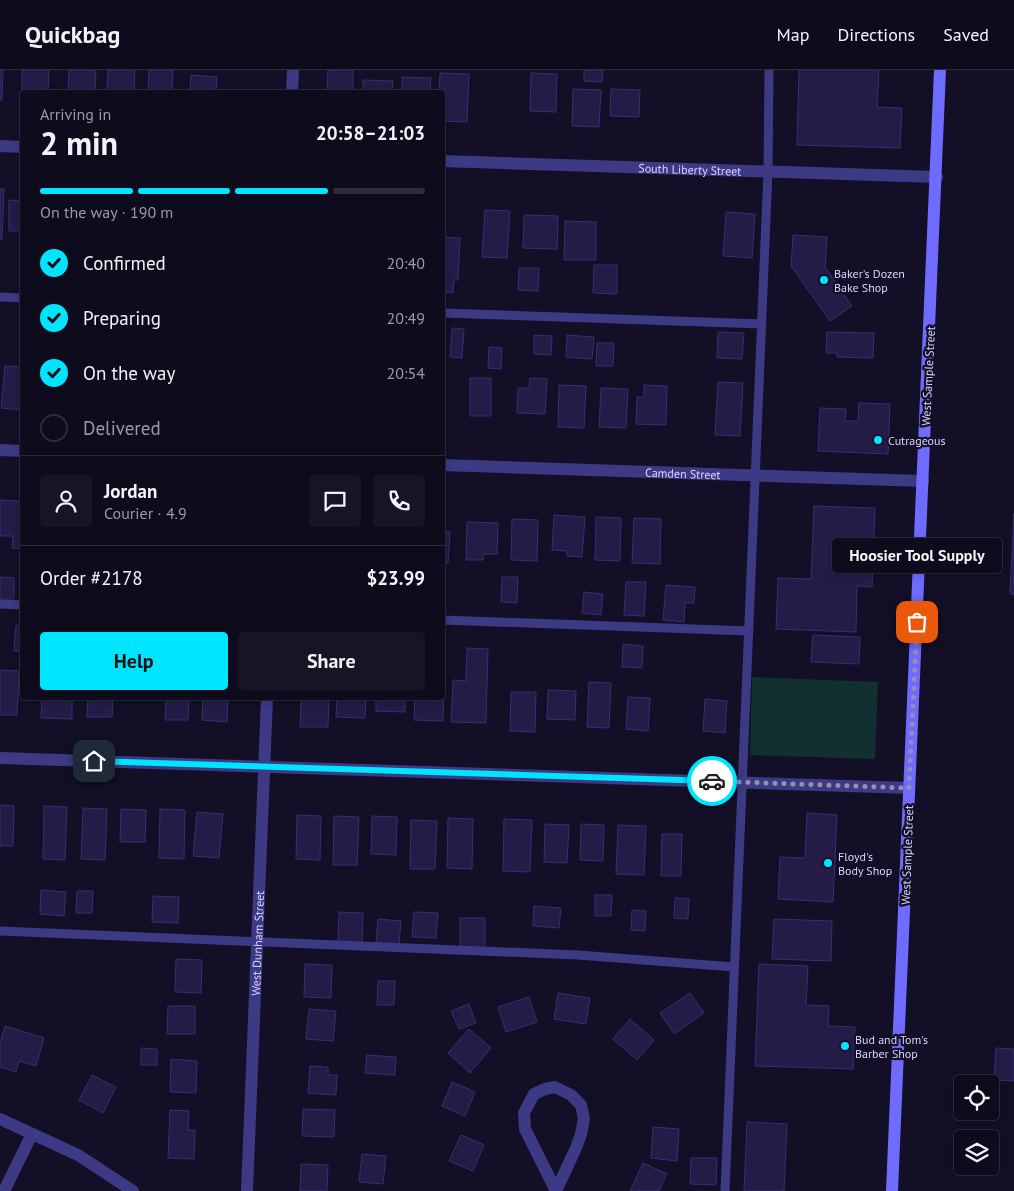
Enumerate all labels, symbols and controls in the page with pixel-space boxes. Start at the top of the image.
text: Quickbag [25,19,120,50]
text: Map [777,23,809,46]
text: Directions [837,23,915,46]
text: Saved [943,23,989,46]
text: Arriving in [40,104,111,124]
text: 20:58–21:03 [316,121,425,145]
text: 2 min [40,122,118,164]
street label: South Liberty Street [638,160,741,178]
text: On the way · 190 m [40,202,173,222]
icon: check [40,249,68,277]
text: Confirmed [83,251,166,275]
text: 20:40 [387,253,425,273]
place label: Baker's Dozen Bake Shop [834,266,905,295]
marker: Baker's Dozen Bake Shop [818,274,830,286]
icon: check [40,304,68,332]
text: Preparing [83,306,161,330]
text: 20:49 [387,308,425,328]
street label: West Sample Street [918,326,938,426]
icon: check [40,359,68,387]
text: On the way [83,361,175,385]
text: 20:54 [387,363,425,383]
text: Delivered [83,416,161,440]
place label: Cutrageous [888,433,946,448]
marker: Cutrageous [872,434,884,446]
street label: Camden Street [645,464,721,482]
button: person [40,475,92,527]
button: chat [309,475,361,527]
button: phone [373,475,425,527]
text: Jordan [104,479,157,503]
text: Courier · 4.9 [104,503,187,523]
callout: Hoosier Tool Supply [832,537,1002,572]
text: Hoosier Tool Supply [849,545,985,565]
text: Order #2178 [40,566,143,590]
text: $23.99 [366,566,425,590]
pin [896,601,938,643]
icon: bag [903,608,931,636]
button: Help [40,632,228,690]
button: Share [238,632,425,690]
pin [73,740,115,782]
icon: home [80,747,108,775]
courier [687,756,737,806]
icon: car [698,767,726,795]
street label: West Sample Street [898,805,916,905]
place label: Floyd's Body Shop [838,849,892,878]
marker: Floyd's Body Shop [822,857,834,869]
street label: West Dunham Street [247,890,267,996]
place label: Bud and Tom's Barber Shop [855,1032,928,1061]
marker: Bud and Tom's Barber Shop [839,1040,851,1052]
map controls [954,1075,999,1175]
button: locate [954,1075,999,1120]
button: layers [954,1130,999,1175]

